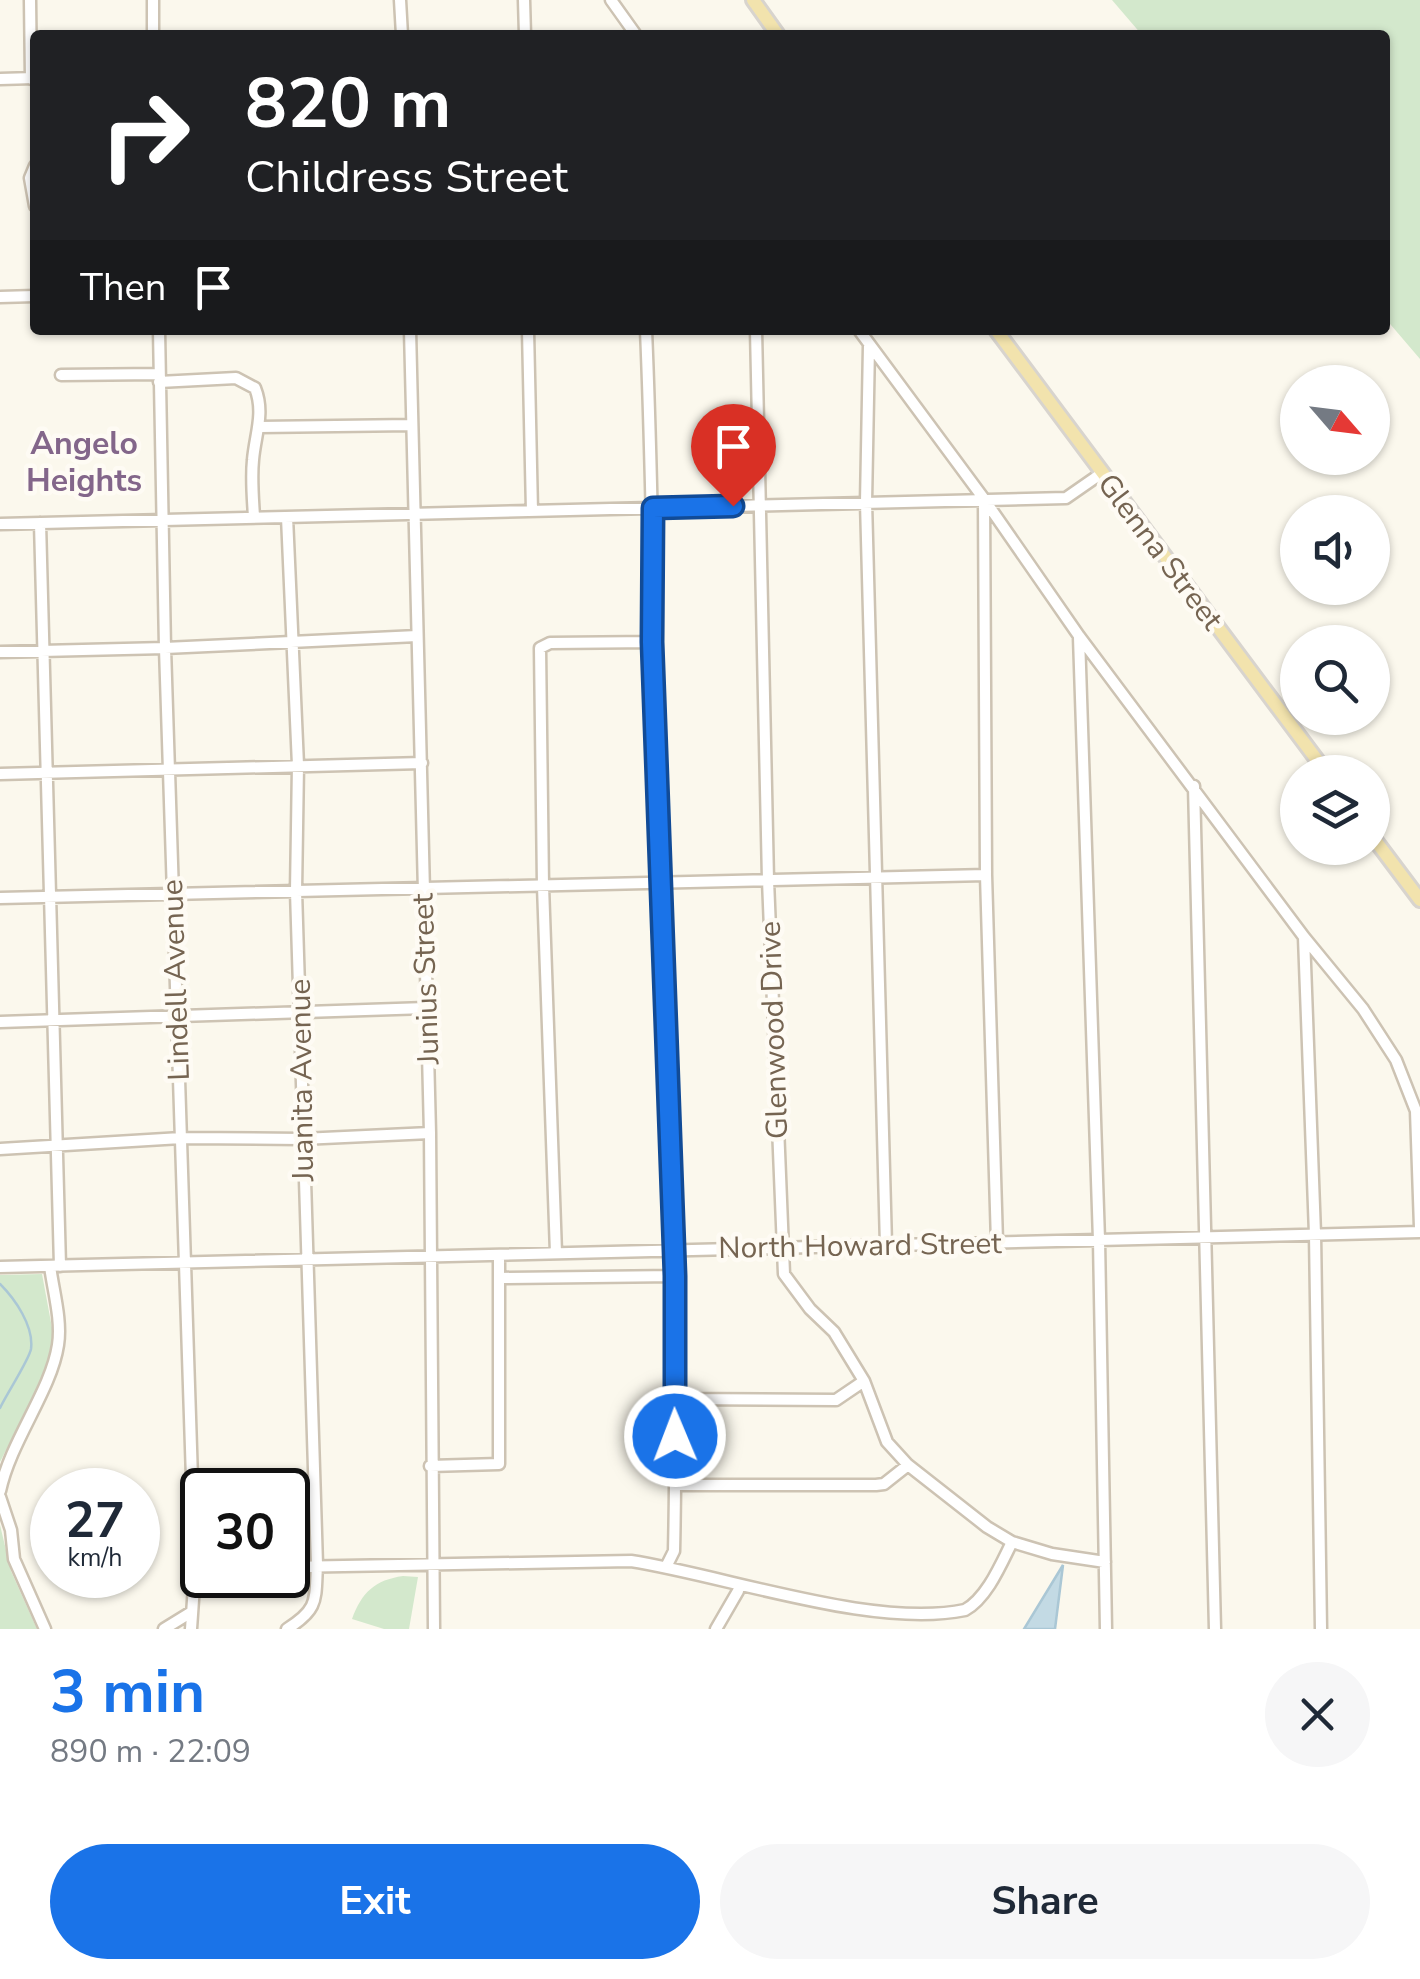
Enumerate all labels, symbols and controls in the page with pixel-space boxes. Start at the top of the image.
text: 820 m [245,56,451,152]
icon: right [80,70,210,200]
text: Childress Street [245,147,568,208]
icon: arrive [186,260,241,315]
text: Then [80,262,166,313]
north arrow [1280,365,1390,475]
map controls [1280,365,1390,865]
pin [691,404,776,507]
icon: arrive [706,419,761,474]
district label: Angelo Heights [26,422,142,502]
street label: Glenna Street [1088,465,1233,639]
button: sound [1280,495,1390,605]
button: search [1280,625,1390,735]
button: layers [1280,755,1390,865]
street label: Lindell Avenue [152,879,200,1081]
street label: Junius Street [403,892,450,1066]
street label: Glenwood Drive [750,920,798,1140]
street label: Juanita Avenue [280,978,324,1183]
street label: North Howard Street [718,1223,1003,1269]
position arrow [623,1384,727,1488]
speed limit sign: 30 [180,1468,310,1598]
text: 27 [65,1486,125,1555]
text: km/h [67,1541,123,1575]
text: 3 min [50,1651,205,1733]
button: close [1265,1662,1370,1767]
text: 890 m · 22:09 [50,1730,251,1773]
button: Exit [50,1844,700,1959]
button: Share [720,1844,1370,1959]

